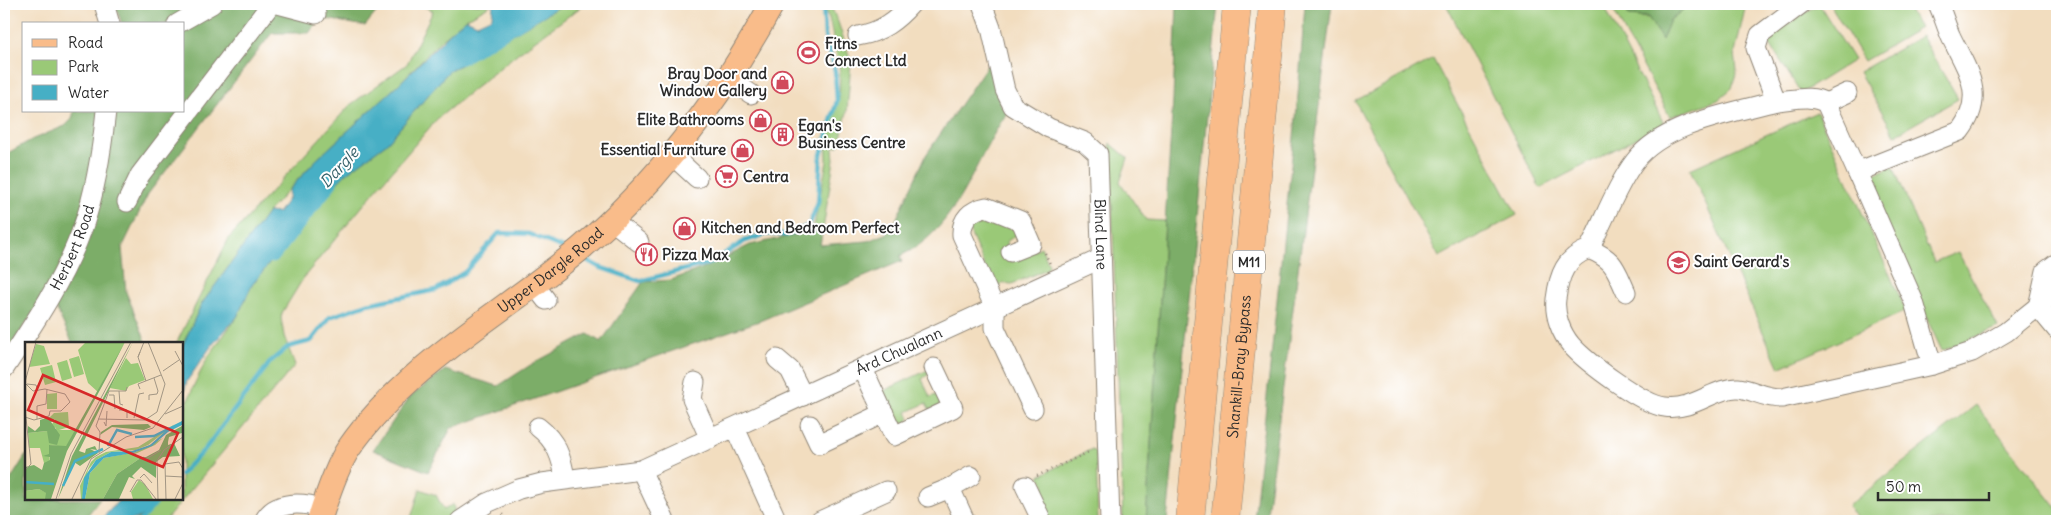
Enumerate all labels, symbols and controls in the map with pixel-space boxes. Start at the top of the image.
legend [22,22,185,112]
text: Road [68,33,103,52]
place label: Fitns Connect Ltd [825,34,907,70]
sports icon: Fitns Connect Ltd [797,41,821,65]
text: Park [68,57,99,76]
place label: Bray Door and Window Gallery [660,64,767,101]
shop icon: Bray Door and Window Gallery [771,71,795,95]
text: Water [68,83,109,102]
shop icon: Elite Bathrooms [748,108,772,132]
place label: Elite Bathrooms [637,110,744,129]
place label: Egan's Business Centre [798,116,906,152]
building icon: Egan's Business Centre [770,123,794,147]
shop icon: Essential Furniture [730,138,754,162]
place label: Essential Furniture [601,140,726,159]
water label: Dargle [315,142,364,191]
supermarket icon: Centra [715,165,739,189]
place label: Centra [743,167,789,186]
street label: Blind Lane [1090,199,1112,270]
street label: Herbert Road [46,202,98,293]
shop icon: Kitchen and Bedroom Perfect [673,216,697,240]
place label: Kitchen and Bedroom Perfect [701,218,900,237]
street label: Upper Dargle Road [494,223,607,317]
restaurant icon: Pizza Max [634,243,658,267]
place label: Pizza Max [662,245,729,264]
road number: M11 [1233,250,1265,274]
school or university icon: Saint Gerard's [1666,250,1690,274]
place label: Saint Gerard's [1694,252,1790,271]
street label: Shankill-Bray Bypass [1223,294,1255,439]
street label: Árd Chualann [853,323,945,379]
inset map [25,342,182,500]
scale bar [1878,470,1990,502]
text: 50 m [1886,477,1921,496]

